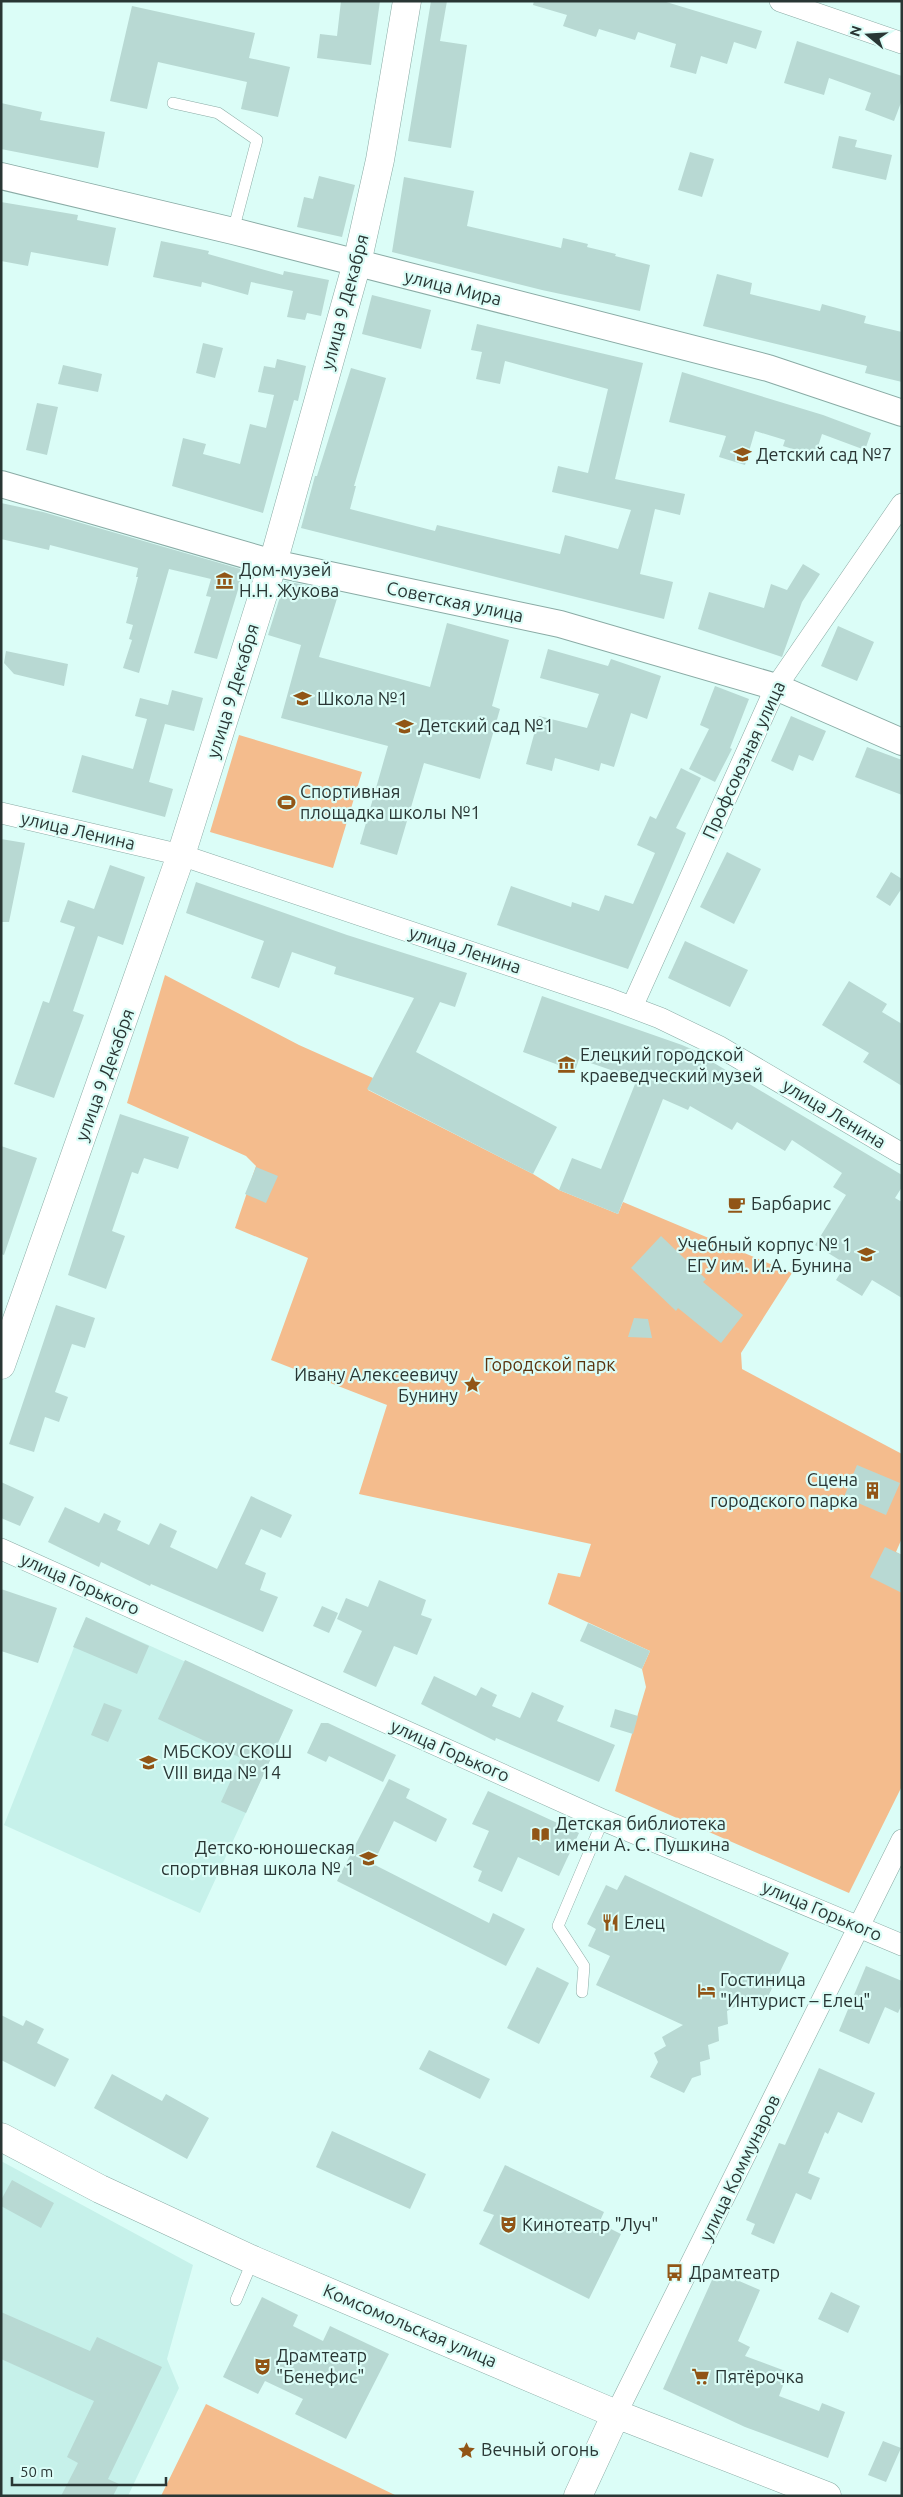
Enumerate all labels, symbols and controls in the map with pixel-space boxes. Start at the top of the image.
north arrow [843,10,893,60]
text: N [846,24,865,38]
street label: улица 9 Декабря [316,232,372,372]
street label: улица Мира [403,265,504,309]
place label: Детский сад №7 [756,444,892,464]
school or university icon: Детский сад №7 [732,445,752,465]
place label: Дом-музей Н.Н. Жукова [239,559,339,600]
museum icon: Дом-музей Н.Н. Жукова [215,570,235,590]
street label: Советская улица [385,577,525,625]
street label: улица 9 Декабря [202,621,262,760]
street label: Профсоюзная улица [698,678,788,842]
place label: Школа №1 [317,688,408,708]
school or university icon: Школа №1 [293,689,313,709]
place label: Детский сад №1 [418,715,554,735]
school or university icon: Детский сад №1 [394,716,414,736]
place label: Спортивная площадка школы №1 [300,781,481,822]
sports icon: Спортивная площадка школы №1 [276,792,296,812]
street label: улица Ленина [19,807,137,853]
street label: улица Ленина [407,922,524,977]
street label: улица 9 Декабря [71,1006,137,1144]
place label: Елецкий городской краеведческий музей [580,1044,763,1085]
museum icon: Елецкий городской краеведческий музей [556,1055,576,1075]
street label: улица Ленина [779,1075,890,1152]
place label: Барбарис [751,1193,831,1213]
cafe icon: Барбарис [727,1194,747,1214]
place label: Учебный корпус № 1 ЕГУ им. И.А. Бунина [678,1234,852,1275]
school or university icon: Учебный корпус № 1 ЕГУ им. И.А. Бунина [856,1245,876,1265]
park label: Городской парк [484,1354,616,1374]
place label: Ивану Алексеевичу Бунину [294,1364,458,1405]
place icon: Ивану Алексеевичу Бунину [462,1375,482,1395]
place label: Сцена городского парка [710,1469,858,1510]
building icon: Сцена городского парка [862,1480,882,1500]
street label: улица Горького [18,1548,143,1618]
street label: улица Горького [388,1715,513,1785]
place label: МБСКОУ СКОШ VIII вида № 14 [163,1741,292,1782]
school or university icon: МБСКОУ СКОШ VIII вида № 14 [139,1752,159,1772]
place label: Детская библиотека имени А. С. Пушкина [555,1813,730,1854]
library icon: Детская библиотека имени А. С. Пушкина [531,1824,551,1844]
place label: Детско-юношеская спортивная школа № 1 [161,1837,355,1878]
school or university icon: Детско-юношеская спортивная школа № 1 [359,1848,379,1868]
street label: улица Горького [759,1876,885,1944]
place label: Елец [624,1912,665,1932]
restaurant icon: Елец [600,1913,620,1933]
place label: Гостиница "Интурист – Елец" [720,1969,870,2010]
hotel icon: Гостиница "Интурист – Елец" [696,1980,716,2000]
street label: улица Коммунаров [695,2091,783,2244]
place label: Кинотеатр "Луч" [522,2214,658,2234]
theatre icon: Кинотеатр "Луч" [498,2215,518,2235]
place label: Драмтеатр [689,2262,780,2282]
bus stop icon: Драмтеатр [665,2263,685,2283]
street label: Комсомольская улица [321,2279,500,2371]
place label: Драмтеатр "Бенефис" [276,2345,367,2386]
theatre icon: Драмтеатр "Бенефис" [252,2356,272,2376]
place label: Пятёрочка [715,2366,804,2386]
supermarket icon: Пятёрочка [691,2367,711,2387]
place label: Вечный огонь [481,2439,599,2459]
place icon: Вечный огонь [457,2440,477,2460]
scale bar [12,2454,166,2486]
text: 50 m [20,2463,53,2480]

